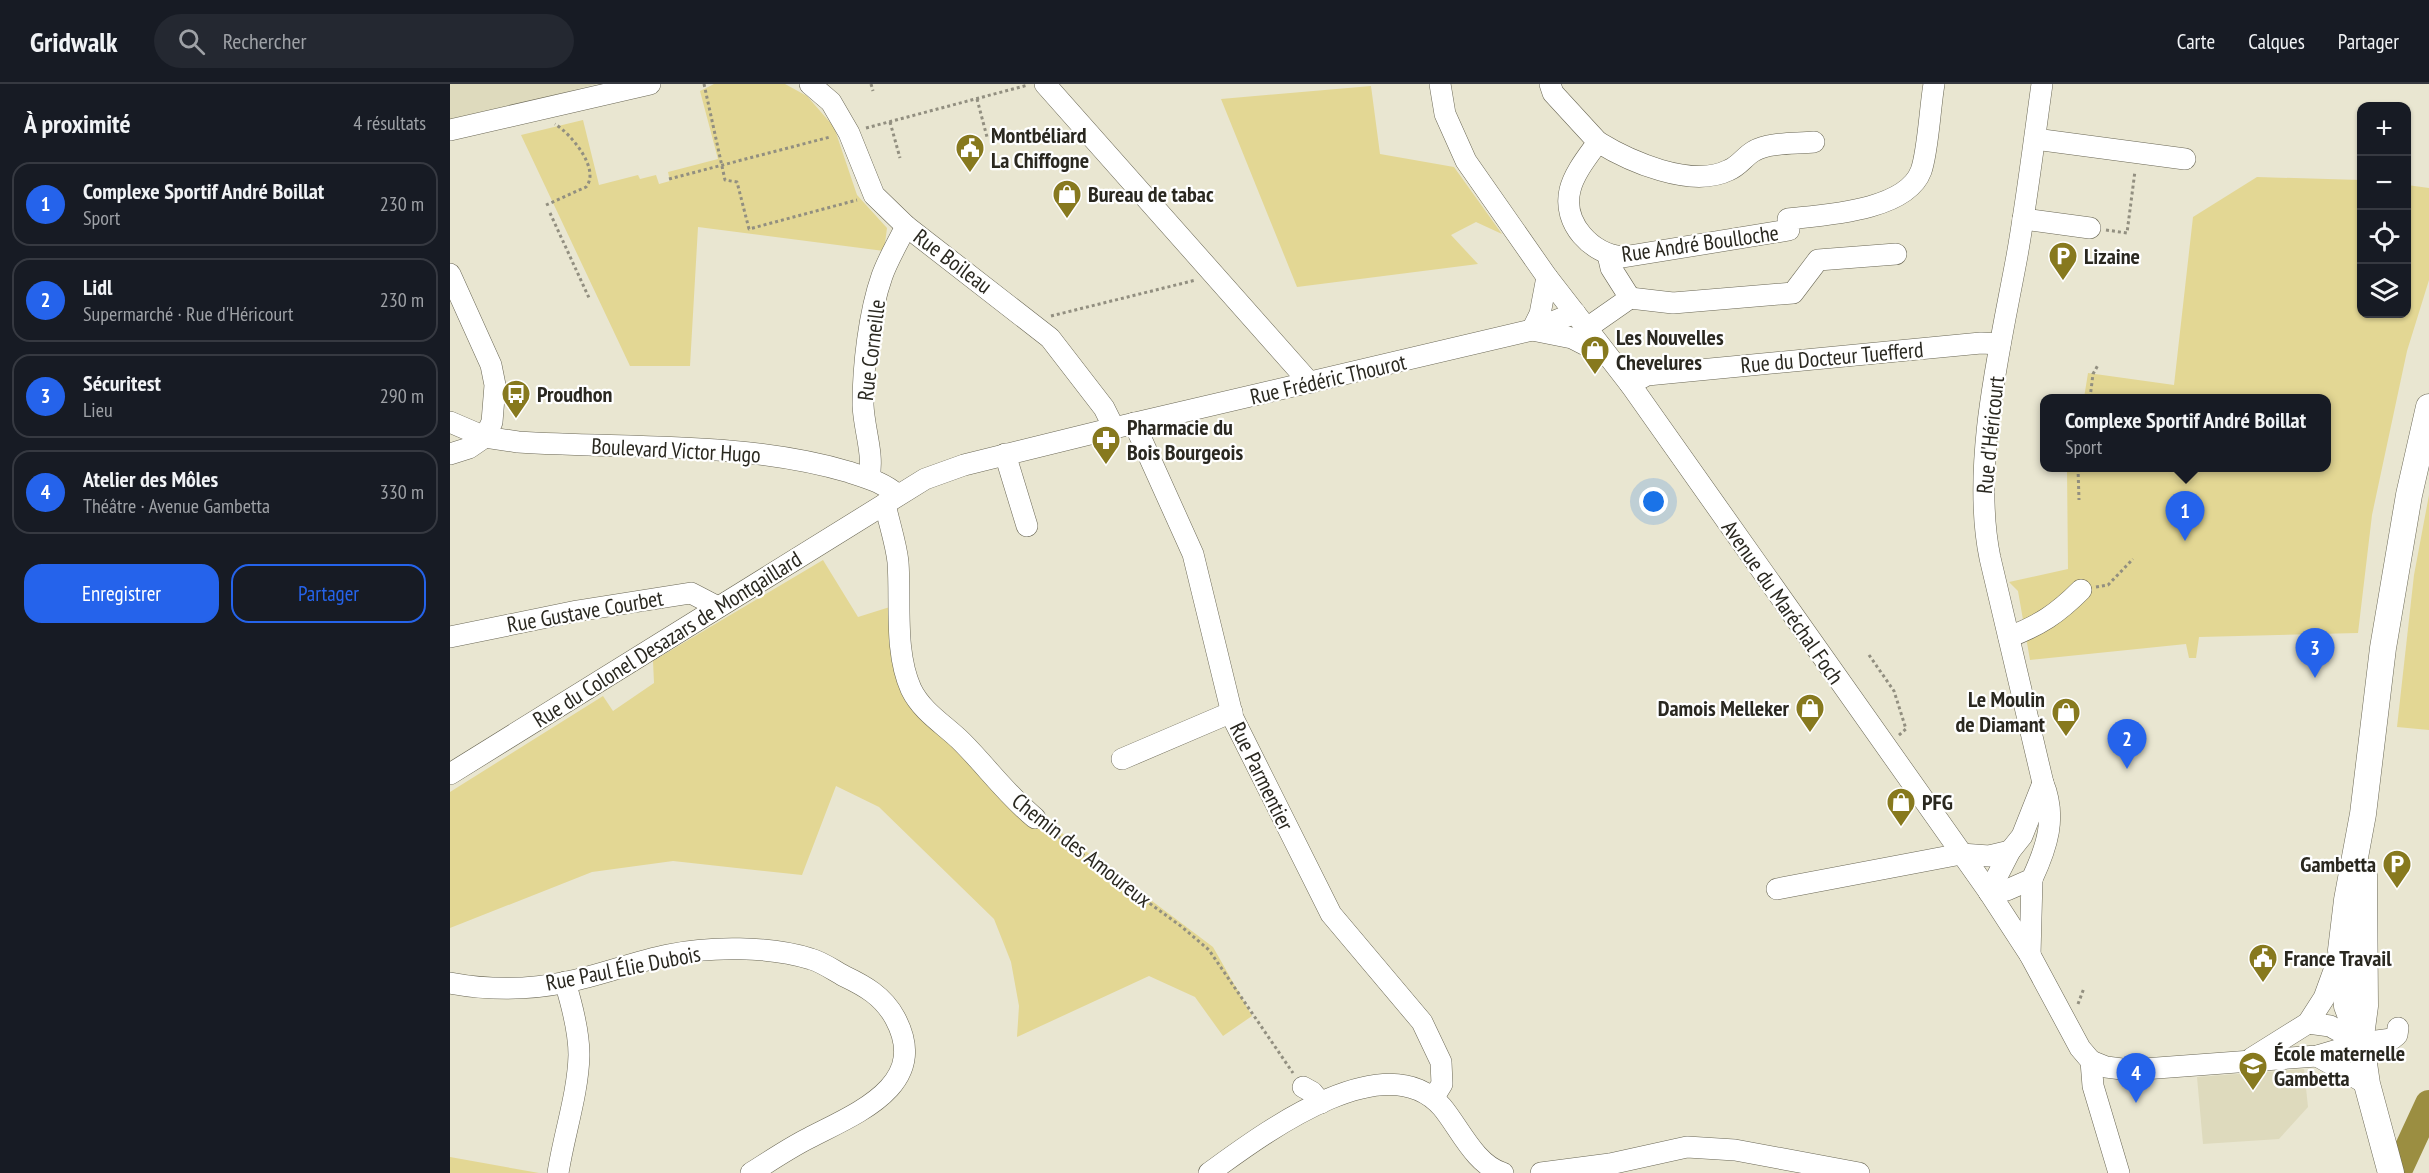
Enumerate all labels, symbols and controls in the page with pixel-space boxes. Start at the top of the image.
search box [154,14,574,68]
text: Gridwalk [30,23,118,60]
icon: search [175,25,208,58]
text: Rechercher [223,27,307,55]
text: Carte [2177,28,2215,55]
text: Calques [2248,28,2305,55]
text: Partager [2338,28,2399,55]
map controls [2357,102,2411,318]
button: + [2357,102,2411,156]
text: À proximité [24,107,131,140]
text: 4 résultats [353,110,426,136]
place label: Montbéliard La Chiffogne [991,121,1089,174]
public building icon: Montbéliard La Chiffogne [954,132,986,174]
button: − [2357,156,2411,210]
text: Complexe Sportif André Boillat [83,177,324,205]
shop icon: Bureau de tabac [1051,178,1083,220]
place label: Bureau de tabac [1088,180,1214,208]
text: 1 [41,191,50,217]
text: 230 m [380,191,424,217]
text: Sport [83,205,120,231]
button: locate [2357,210,2411,264]
street label: Rue André Boulloche [1620,218,1780,268]
street label: Rue Boileau [908,222,998,300]
parking icon: Lizaine [2047,240,2079,282]
place label: Lizaine [2084,242,2140,270]
button: layers [2357,264,2411,318]
text: Lidl [83,273,112,301]
text: 2 [41,287,50,313]
text: 230 m [380,287,424,313]
street label: Rue Corneille [851,298,891,402]
text: Supermarché · Rue d'Héricourt [83,301,294,327]
place label: Les Nouvelles Chevelures [1616,323,1724,376]
shop icon: Les Nouvelles Chevelures [1579,334,1611,376]
street label: Rue du Docteur Tuefferd [1739,335,1925,379]
street label: Rue Frédéric Thourot [1247,347,1409,411]
text: Sécuritest [83,369,161,397]
street label: Rue d'Héricourt [1970,375,2010,495]
bus stop icon: Proudhon [500,378,532,420]
place label: Proudhon [537,380,612,408]
text: 3 [41,383,50,409]
text: 290 m [380,383,424,409]
popup [2040,394,2331,472]
text: Lieu [83,397,113,423]
text: Complexe Sportif André Boillat [2065,406,2306,434]
place label: Pharmacie du Bois Bourgeois [1127,413,1243,466]
pharmacy icon: Pharmacie du Bois Bourgeois [1090,424,1122,466]
street label: Boulevard Victor Hugo [591,432,761,468]
text: Sport [2065,434,2102,460]
text: Atelier des Môles [83,465,218,493]
text: 4 [41,479,50,505]
text: 330 m [380,479,424,505]
your location [1639,487,1668,516]
pin: 1 [2166,492,2204,541]
text: Théâtre · Avenue Gambetta [83,493,270,519]
street label: Avenue du Maréchal Foch [1716,515,1850,689]
street label: Rue du Colonel Desazars de Montgaillard [528,545,806,733]
button: Enregistrer [24,564,219,623]
button: Partager [231,564,426,623]
street label: Rue Gustave Courbet [505,583,665,639]
pin: 3 [2296,628,2334,678]
place label: Le Moulin de Diamant [1956,685,2046,738]
shop icon: Damois Melleker [1794,692,1826,734]
place label: Damois Melleker [1658,694,1790,722]
shop icon: Le Moulin de Diamant [2050,696,2082,738]
street label: Rue Parmentier [1224,717,1300,835]
pin: 2 [2108,720,2146,769]
shop icon: PFG [1885,786,1917,828]
street label: Chemin des Amoureux [1006,787,1158,913]
place label: PFG [1922,788,1953,816]
parking icon: Gambetta [2381,848,2413,890]
place label: Gambetta [2300,850,2376,878]
street label: Rue Paul Élie Dubois [543,939,703,997]
public building icon: France Travail [2247,942,2279,984]
place label: France Travail [2284,944,2392,972]
place label: École maternelle Gambetta [2274,1039,2405,1092]
school or university icon: École maternelle Gambetta [2237,1050,2269,1092]
pin: 4 [2116,1054,2156,1103]

